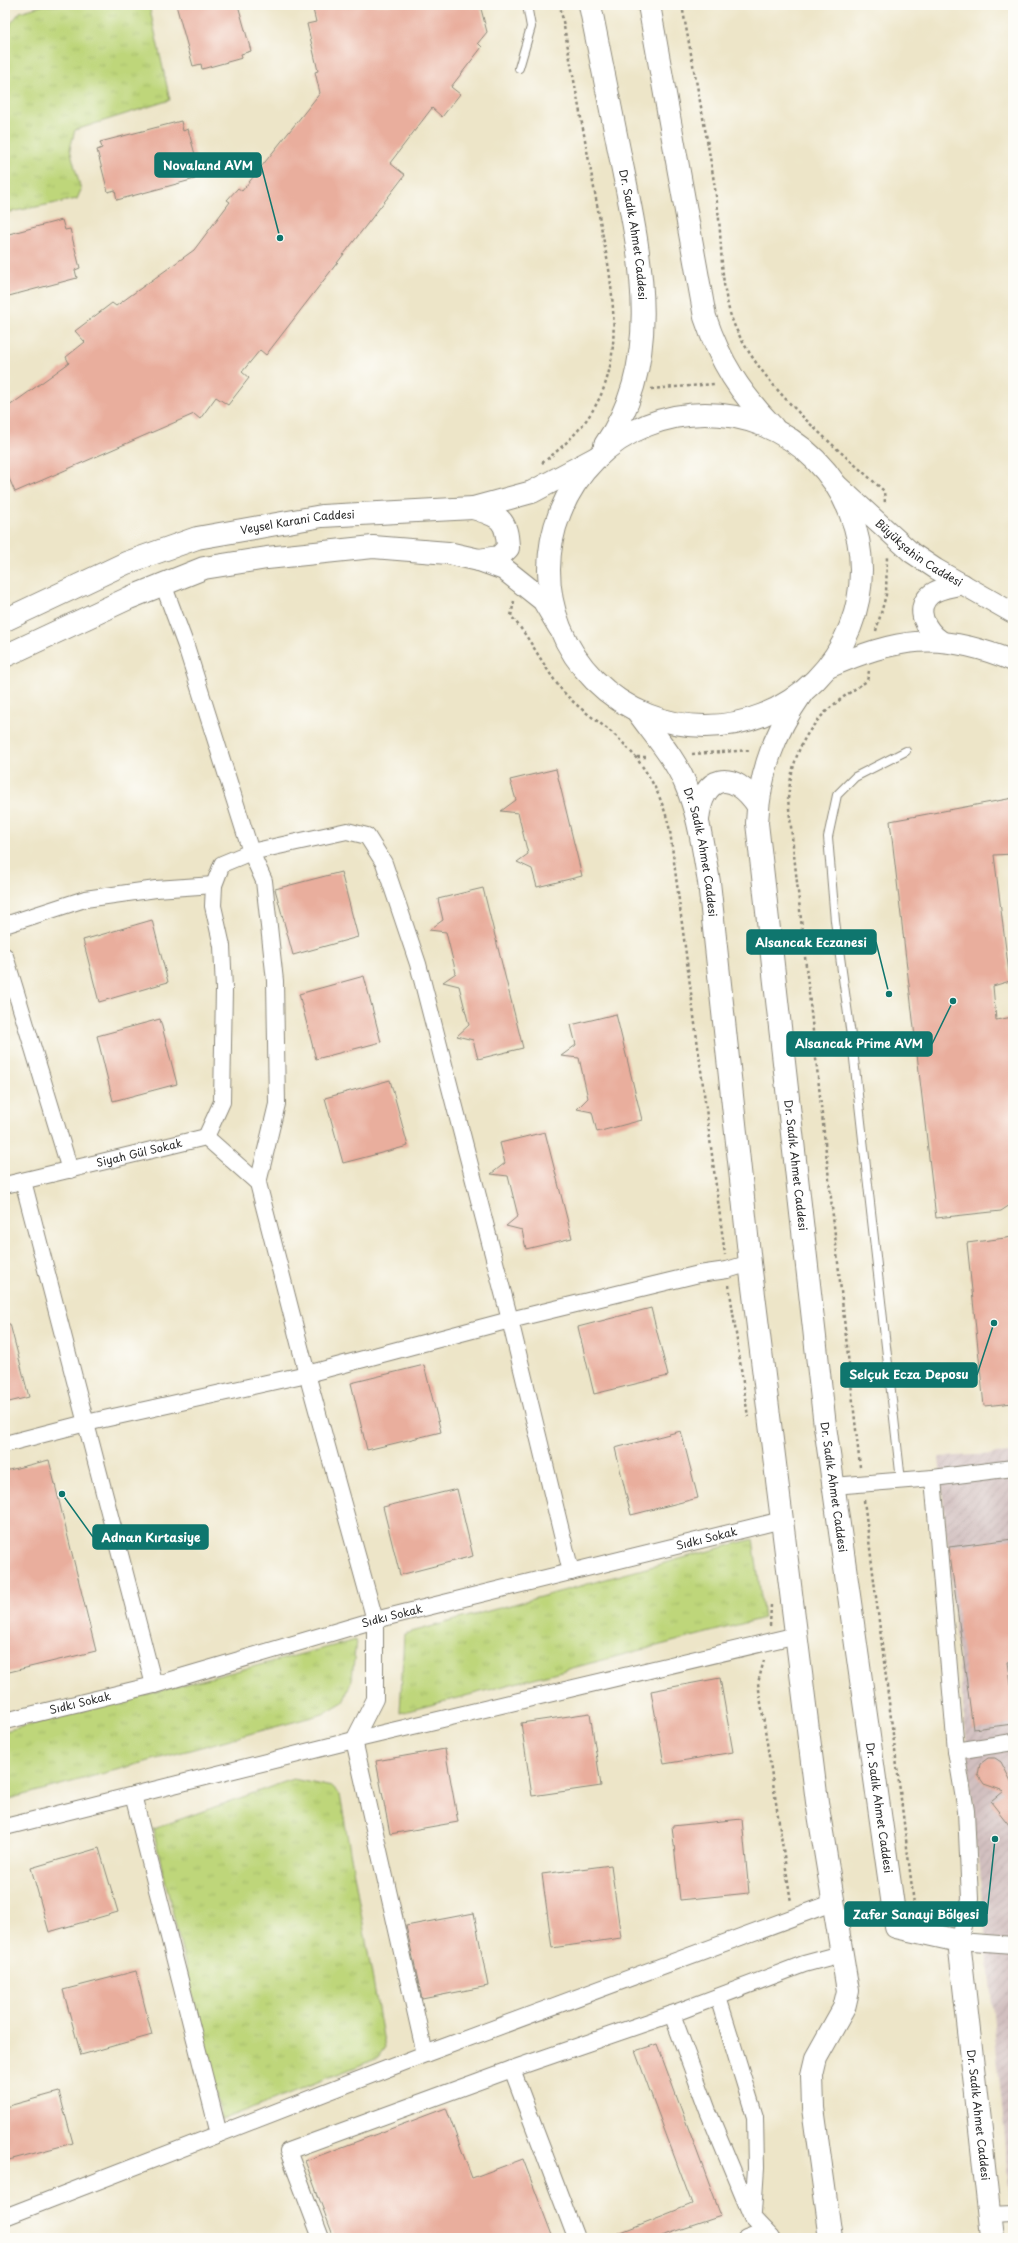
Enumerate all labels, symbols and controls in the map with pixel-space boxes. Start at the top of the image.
callout: Novaland AVM [155,153,261,177]
text: Novaland AVM [163,156,253,174]
street label: Dr. Sadık Ahmet Caddesi [615,168,651,300]
street label: Veysel Karani Caddesi [239,505,355,538]
street label: Büyükşahin Caddesi [872,515,966,590]
street label: Dr. Sadık Ahmet Caddesi [680,785,722,918]
callout: Alsancak Eczanesi [747,930,876,954]
text: Alsancak Eczanesi [755,933,867,951]
callout: Alsancak Prime AVM [787,1032,932,1056]
text: Alsancak Prime AVM [795,1034,923,1052]
street label: Dr. Sadık Ahmet Caddesi [780,1099,812,1232]
street label: Siyah Gül Sokak [94,1134,184,1171]
callout: Selçuk Ecza Deposu [841,1363,977,1387]
text: Selçuk Ecza Deposu [849,1365,969,1383]
street label: Dr. Sadık Ahmet Caddesi [816,1421,852,1553]
street label: Sıdkı Sokak [674,1522,740,1554]
callout: Adnan Kırtasiye [93,1525,208,1549]
text: Adnan Kırtasiye [102,1528,201,1546]
street label: Sıdkı Sokak [359,1599,425,1632]
street label: Sıdkı Sokak [47,1687,113,1718]
street label: Dr. Sadık Ahmet Caddesi [862,1741,897,1874]
callout: Zafer Sanayi Bölgesi [845,1902,987,1926]
text: Zafer Sanayi Bölgesi [853,1905,979,1923]
street label: Dr. Sadık Ahmet Caddesi [963,2049,995,2181]

